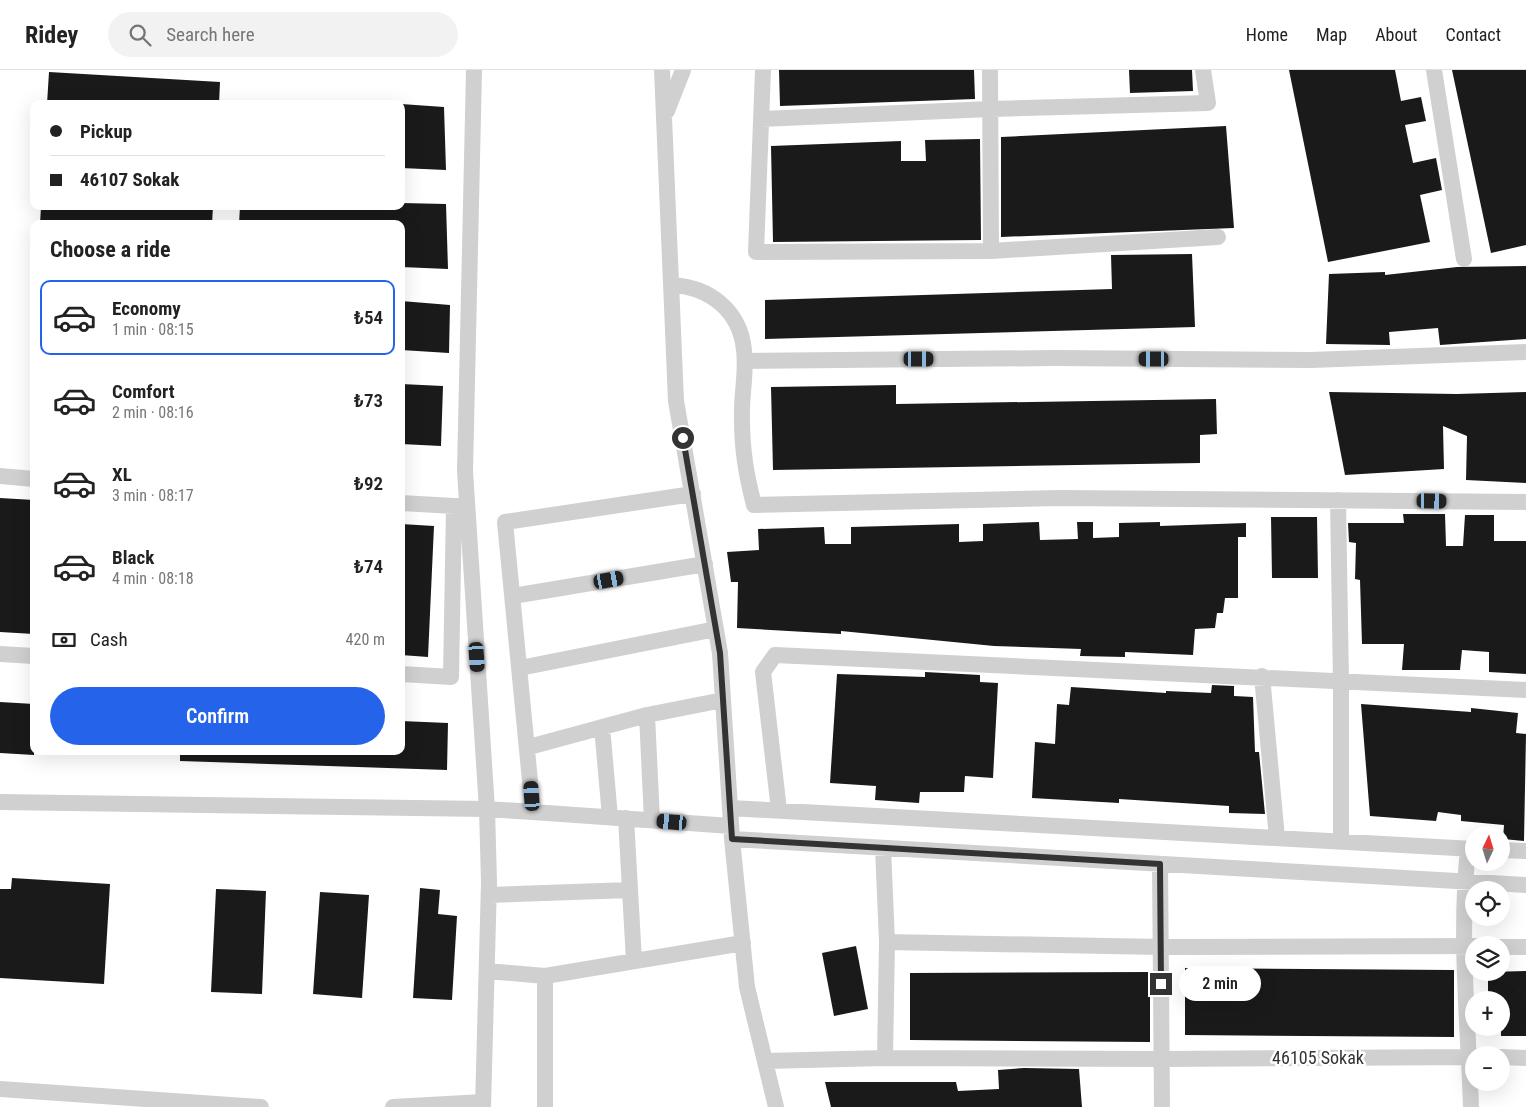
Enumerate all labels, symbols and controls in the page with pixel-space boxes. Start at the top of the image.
search box [108,12,458,57]
text: Ridey [25,21,78,49]
icon: search [126,21,154,49]
text: Search here [166,23,255,46]
text: Home [1246,24,1288,45]
text: Map [1316,24,1347,45]
text: About [1375,24,1417,45]
text: Contact [1445,24,1501,45]
text: Pickup [80,120,132,143]
text: 46107 Sokak [80,168,179,191]
text: Choose a ride [50,237,171,262]
icon: car [52,295,97,340]
text: Economy [112,297,181,320]
text: ₺54 [354,306,383,329]
text: 1 min · 08:15 [112,320,194,339]
car [904,352,934,367]
car [1139,352,1169,367]
icon: car [52,378,97,423]
text: Comfort [112,380,175,403]
text: ₺73 [354,389,383,412]
text: 2 min · 08:16 [112,403,194,422]
route start [672,427,694,449]
icon: car [52,461,97,506]
text: XL [112,463,132,486]
text: ₺92 [354,472,383,495]
text: 3 min · 08:17 [112,486,194,505]
car [1416,493,1447,509]
icon: car [52,544,97,589]
text: Black [112,546,154,569]
text: ₺74 [354,555,383,578]
text: 4 min · 08:18 [112,569,194,588]
car [592,570,625,590]
icon: cash [50,626,78,654]
text: Cash [90,628,128,651]
text: 420 m [346,630,385,649]
car [468,642,485,672]
button: Confirm [50,687,385,745]
car [523,781,540,811]
car [656,813,687,831]
north arrow [1465,826,1510,871]
map controls [1465,826,1510,1091]
button: locate [1465,881,1510,926]
button: layers [1465,936,1510,981]
callout: 2 min [1178,966,1261,1002]
route end [1150,973,1172,995]
text: 2 min [1202,974,1238,993]
button: + [1465,991,1510,1036]
button: − [1465,1046,1510,1091]
street label: 46105 Sokak [1272,1047,1364,1068]

